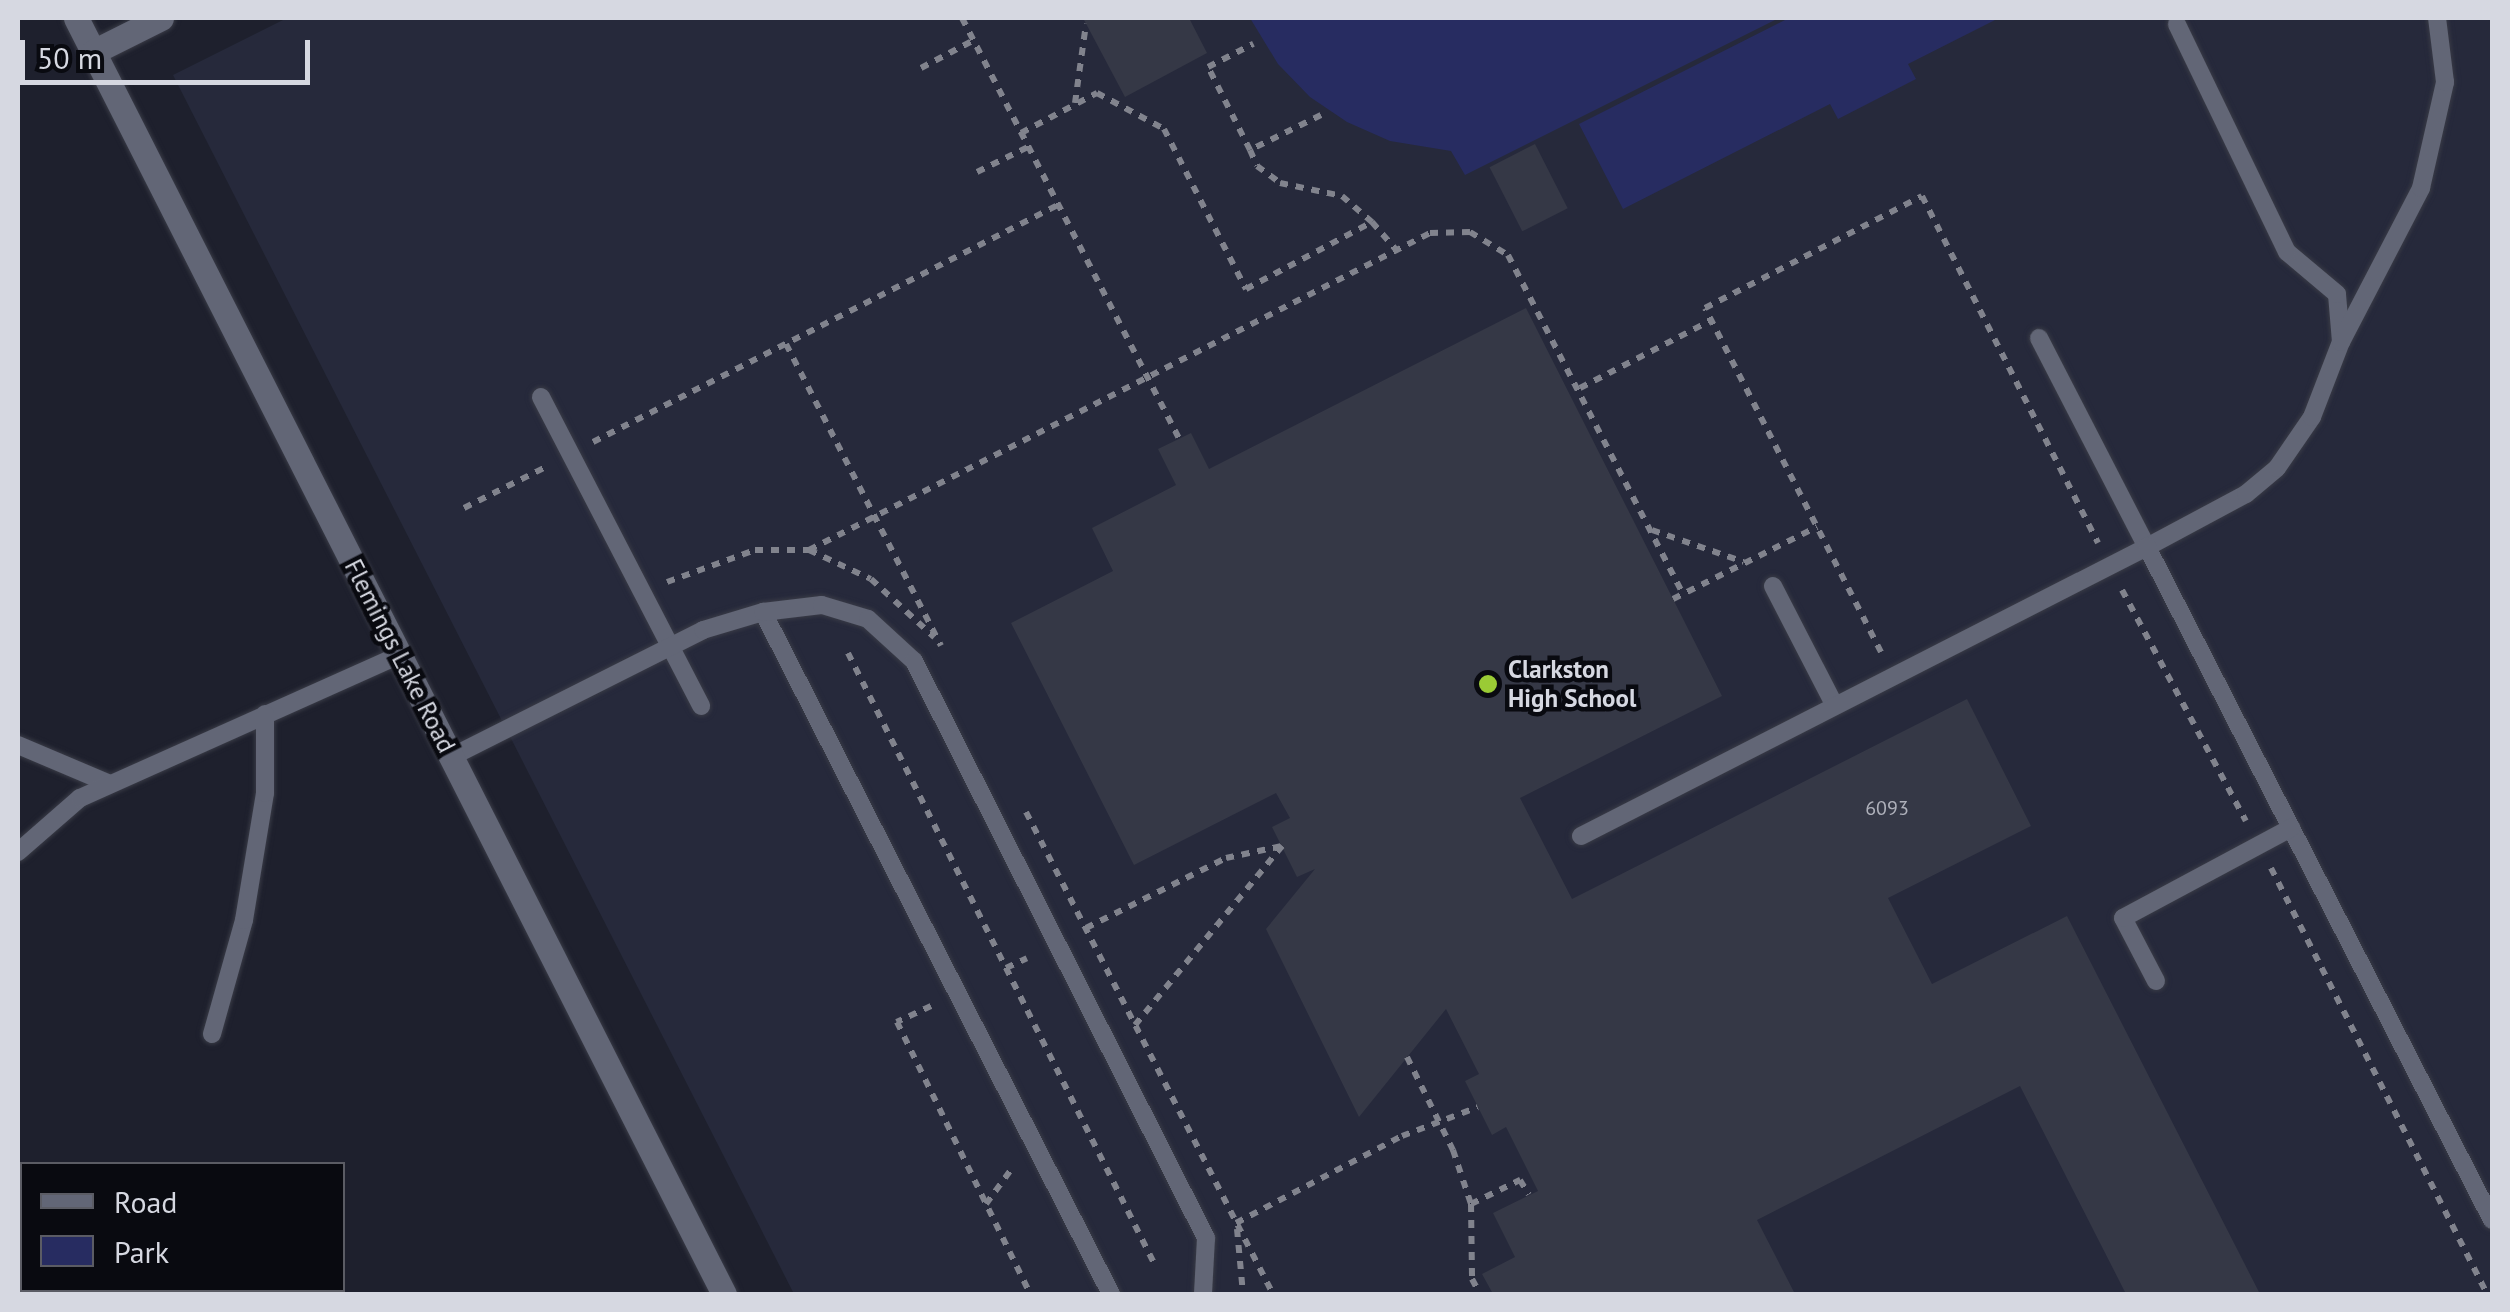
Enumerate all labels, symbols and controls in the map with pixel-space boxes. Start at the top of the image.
scale bar [25,20,315,82]
text: 50 m [37,38,102,77]
street label: Flemings Lake Road [338,554,462,758]
place label: Clarkston High School [1508,655,1636,714]
marker: Clarkston High School [1477,673,1499,695]
house number: 6093 [1865,796,1909,820]
legend [20,1162,345,1292]
text: Road [114,1182,178,1221]
text: Park [114,1232,169,1271]

